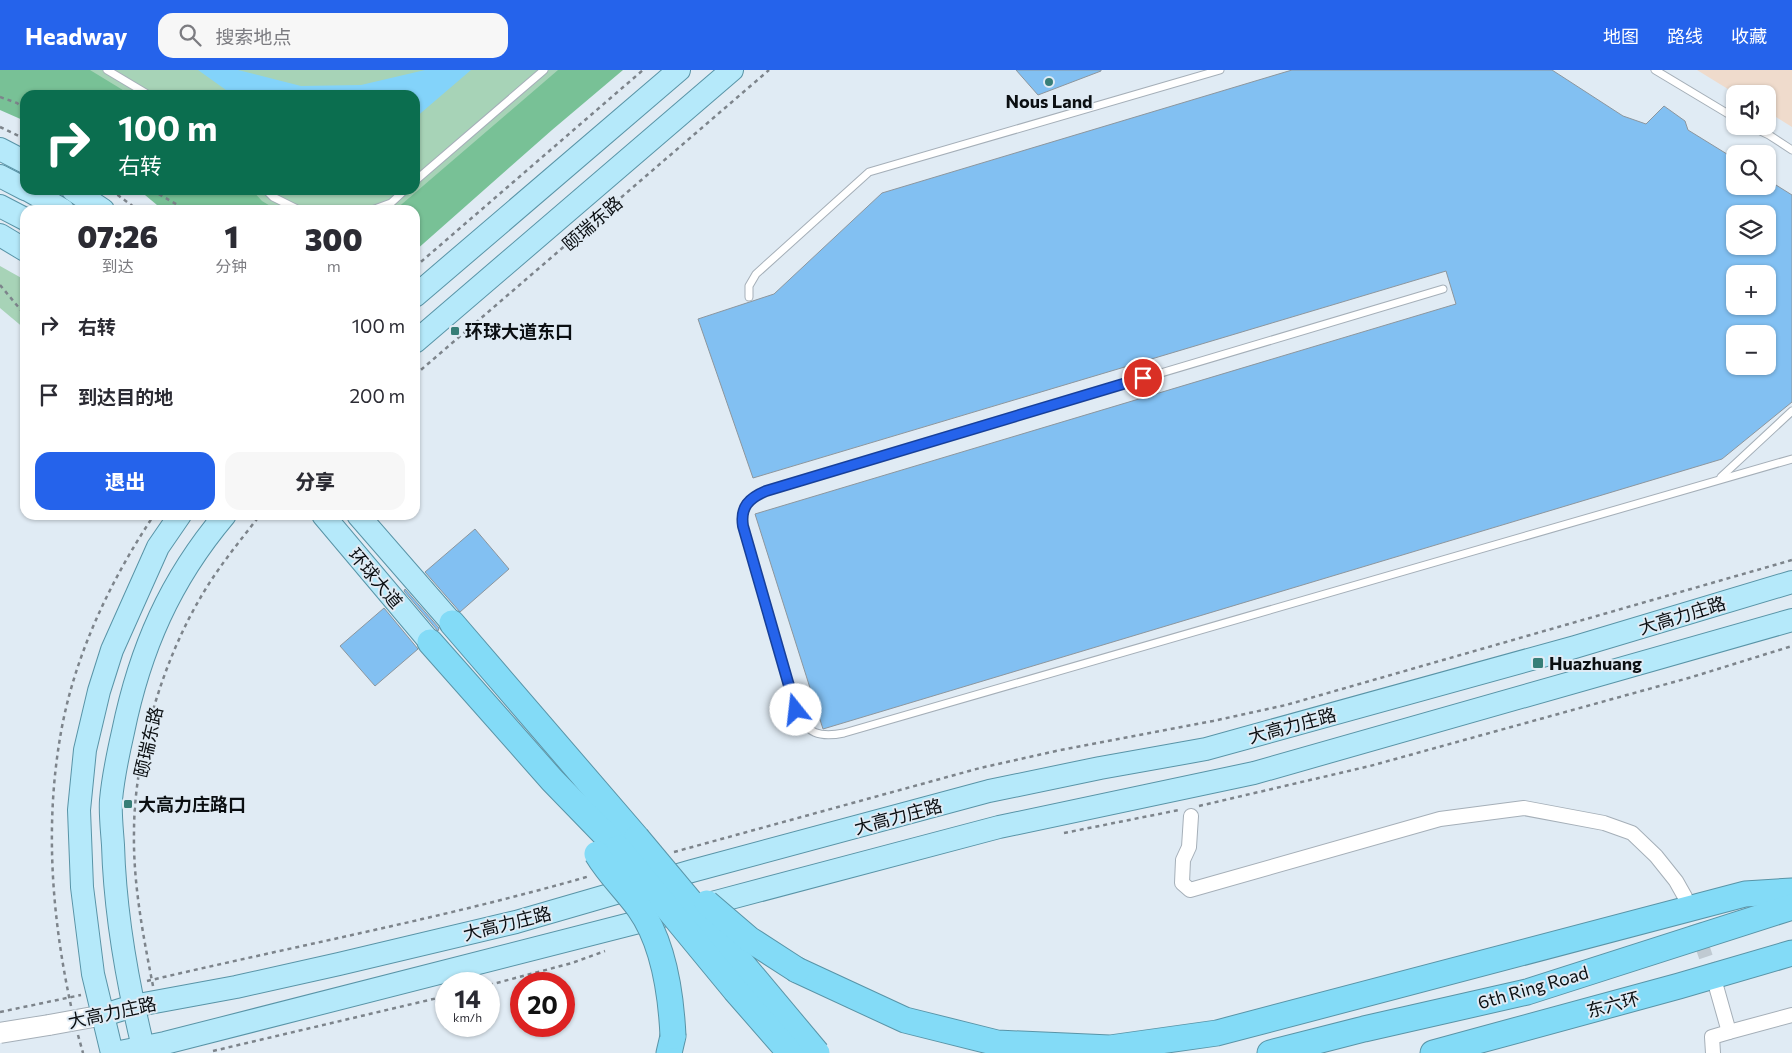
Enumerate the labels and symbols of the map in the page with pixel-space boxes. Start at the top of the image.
marker: Nous Land [1043,76,1055,88]
place label: Nous Land [1005,90,1093,112]
street label: 颐瑞东路 [558,191,626,255]
place label: 环球大道东口 [465,320,573,342]
marker: 环球大道东口 [449,325,461,337]
pin [1122,357,1164,399]
street label: 环球大道 [344,543,408,613]
street label: 大高力庄路 [1636,591,1728,639]
place label: Huazhuang [1549,652,1642,674]
marker: Huazhuang [1531,656,1545,670]
position arrow [769,683,821,735]
street label: 大高力庄路 [1246,703,1338,747]
street label: 颐瑞东路 [129,704,167,780]
place label: 大高力庄路口 [138,793,246,815]
street label: 大高力庄路 [852,794,944,838]
marker: 大高力庄路口 [122,798,134,810]
street label: 大高力庄路 [461,901,553,945]
street label: 6th Ring Road [1475,961,1591,1013]
speed limit sign: 20 [510,972,575,1037]
street label: 东六环 [1584,986,1642,1022]
street label: 大高力庄路 [66,992,158,1032]

